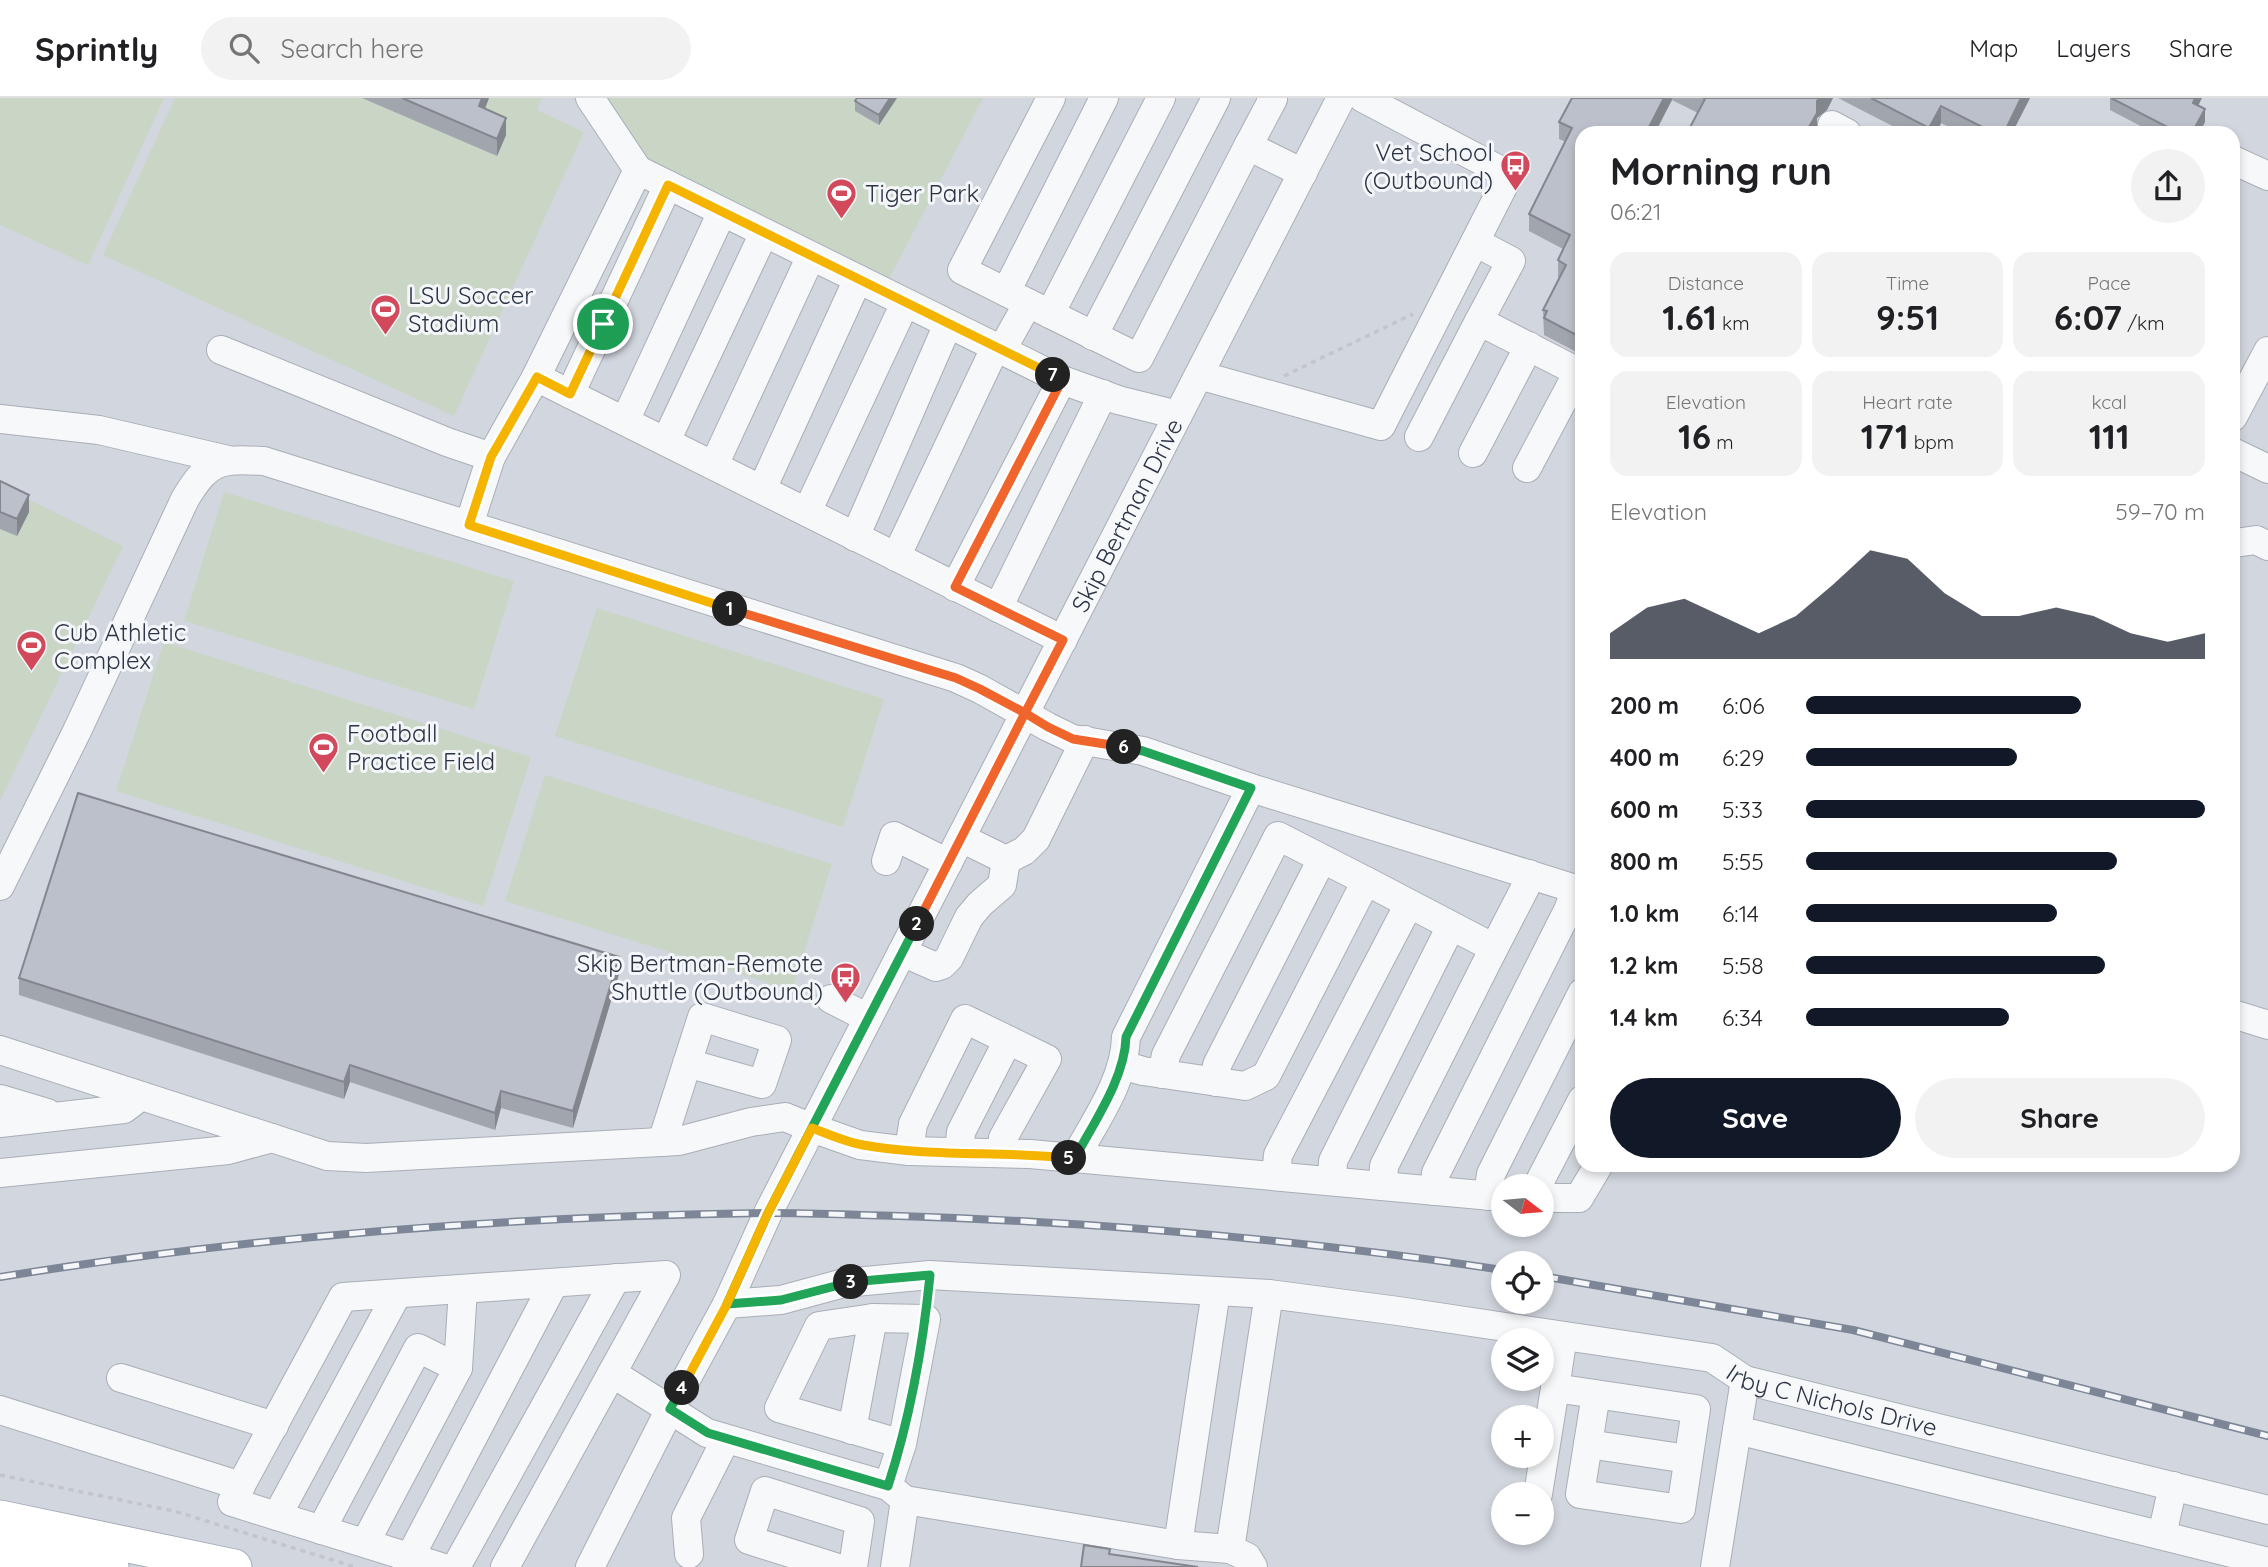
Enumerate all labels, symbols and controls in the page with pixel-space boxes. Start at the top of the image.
search box [201,17,691,80]
text: Sprintly [35,28,159,69]
icon: search [225,29,263,67]
text: Search here [281,32,424,65]
text: Map [1969,33,2018,63]
text: Layers [2056,33,2131,63]
text: Share [2169,33,2233,63]
place label: Vet School (Outbound) [1364,137,1493,195]
text: Morning run [1610,147,1832,195]
bus stop icon: Vet School (Outbound) [1499,149,1533,193]
button: share [2131,149,2205,223]
sports icon: Tiger Park [825,176,859,220]
place label: Tiger Park [865,178,979,208]
text: 06:21 [1610,197,1662,226]
text: Distance [1668,271,1744,295]
text: Time [1886,271,1929,295]
text: Pace [2088,271,2131,295]
place label: LSU Soccer Stadium [408,280,534,338]
sports icon: LSU Soccer Stadium [368,292,402,336]
pin [573,294,633,354]
text: 1.61 [1662,295,1717,339]
text: 9:51 [1876,295,1939,339]
text: 6:07 [2054,295,2122,339]
icon: arrive [584,305,622,343]
text: km [1717,311,1749,335]
text: /km [2122,311,2165,335]
pin: 7 [1036,358,1070,392]
text: 7 [1047,362,1058,386]
text: Elevation [1666,390,1746,414]
text: Heart rate [1862,390,1953,414]
text: kcal [2091,390,2127,414]
street label: Skip Bertman Drive [1064,413,1189,617]
text: 16 [1678,414,1711,458]
text: 171 [1861,414,1909,458]
text: 111 [2089,414,2130,458]
text: m [1711,430,1734,454]
text: bpm [1909,430,1954,454]
text: Elevation [1610,497,1707,526]
text: 59–70 m [2115,497,2205,526]
pin: 1 [712,592,748,626]
text: 1 [726,596,733,620]
place label: Cub Athletic Complex [54,617,186,675]
sports icon: Cub Athletic Complex [14,629,48,673]
text: 200 m [1610,691,1679,720]
text: 6:06 [1722,691,1765,720]
place label: Football Practice Field [347,718,495,776]
sports icon: Football Practice Field [307,730,341,774]
pin: 6 [1106,730,1142,764]
text: 6 [1118,734,1129,758]
text: 400 m [1610,743,1679,772]
text: 6:29 [1722,743,1764,772]
text: 600 m [1610,795,1679,824]
text: 5:33 [1722,795,1763,824]
text: 800 m [1610,847,1679,876]
text: 5:55 [1722,847,1764,876]
text: 1.0 km [1610,899,1680,928]
text: 6:14 [1722,899,1759,928]
pin: 2 [900,906,934,942]
text: 2 [911,911,922,935]
place label: Skip Bertman-Remote Shuttle (Outbound) [577,948,823,1006]
text: 1.2 km [1610,951,1679,980]
text: 5:58 [1722,951,1764,980]
bus stop icon: Skip Bertman-Remote Shuttle (Outbound) [829,960,863,1004]
text: 1.4 km [1610,1003,1678,1032]
text: 6:34 [1722,1003,1763,1032]
button: Save [1610,1078,1901,1158]
button: Share [1915,1078,2205,1158]
pin: 5 [1052,1140,1086,1176]
text: 5 [1063,1145,1074,1169]
north arrow [1491,1174,1554,1237]
map controls [1491,1174,1554,1545]
button: locate [1491,1251,1554,1314]
pin: 3 [834,1264,868,1300]
text: 3 [845,1269,856,1293]
button: layers [1491,1328,1554,1391]
street label: Irby C Nichols Drive [1721,1357,1941,1442]
pin: 4 [664,1370,700,1406]
text: 4 [676,1375,687,1399]
button: + [1491,1405,1554,1468]
button: − [1491,1482,1554,1545]

